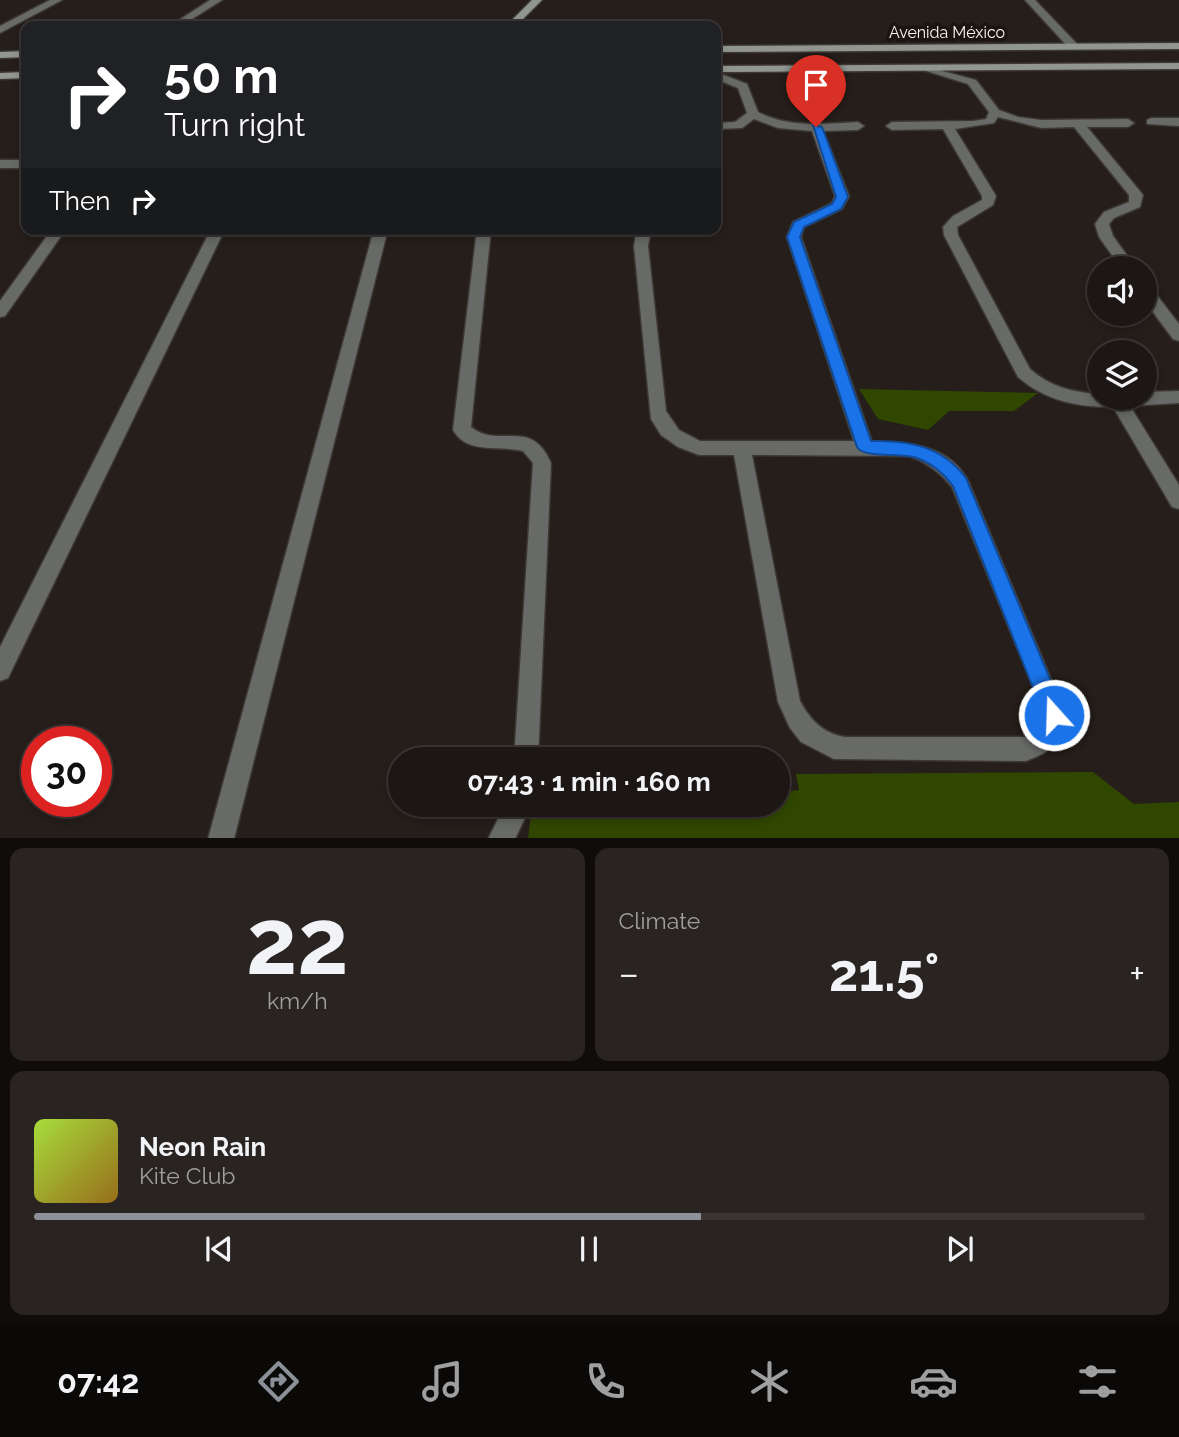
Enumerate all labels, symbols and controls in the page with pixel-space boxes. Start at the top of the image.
street label: Avenida México [889,23,1005,42]
text: 50 m [164,47,279,104]
icon: right [49,49,140,140]
pin [786,55,846,127]
icon: arrive [797,66,835,104]
text: Turn right [164,106,305,143]
icon: right [124,182,162,220]
text: Then [49,186,110,216]
map controls [1087,256,1157,410]
button: sound [1087,256,1157,326]
button: layers [1087,340,1157,410]
position arrow [1017,678,1091,752]
speed limit sign: 30 [21,726,112,817]
text: 07:43 · 1 min · 160 m [467,767,711,797]
text: 22 [246,888,349,995]
text: Climate [619,907,700,934]
text: 21.5° [829,942,939,1003]
text: − [619,951,639,996]
text: + [1129,951,1145,996]
text: km/h [267,987,328,1014]
text: Neon Rain [139,1132,266,1162]
text: Kite Club [139,1162,236,1189]
icon: previous [200,1230,238,1268]
icon: pause [570,1230,608,1268]
icon: next [941,1230,979,1268]
icon: directions [254,1357,303,1406]
icon: music [418,1357,467,1406]
icon: phone [581,1357,630,1406]
icon: climate [745,1357,794,1406]
icon: car [909,1357,958,1406]
icon: filters [1073,1357,1122,1406]
text: 07:42 [57,1363,139,1400]

